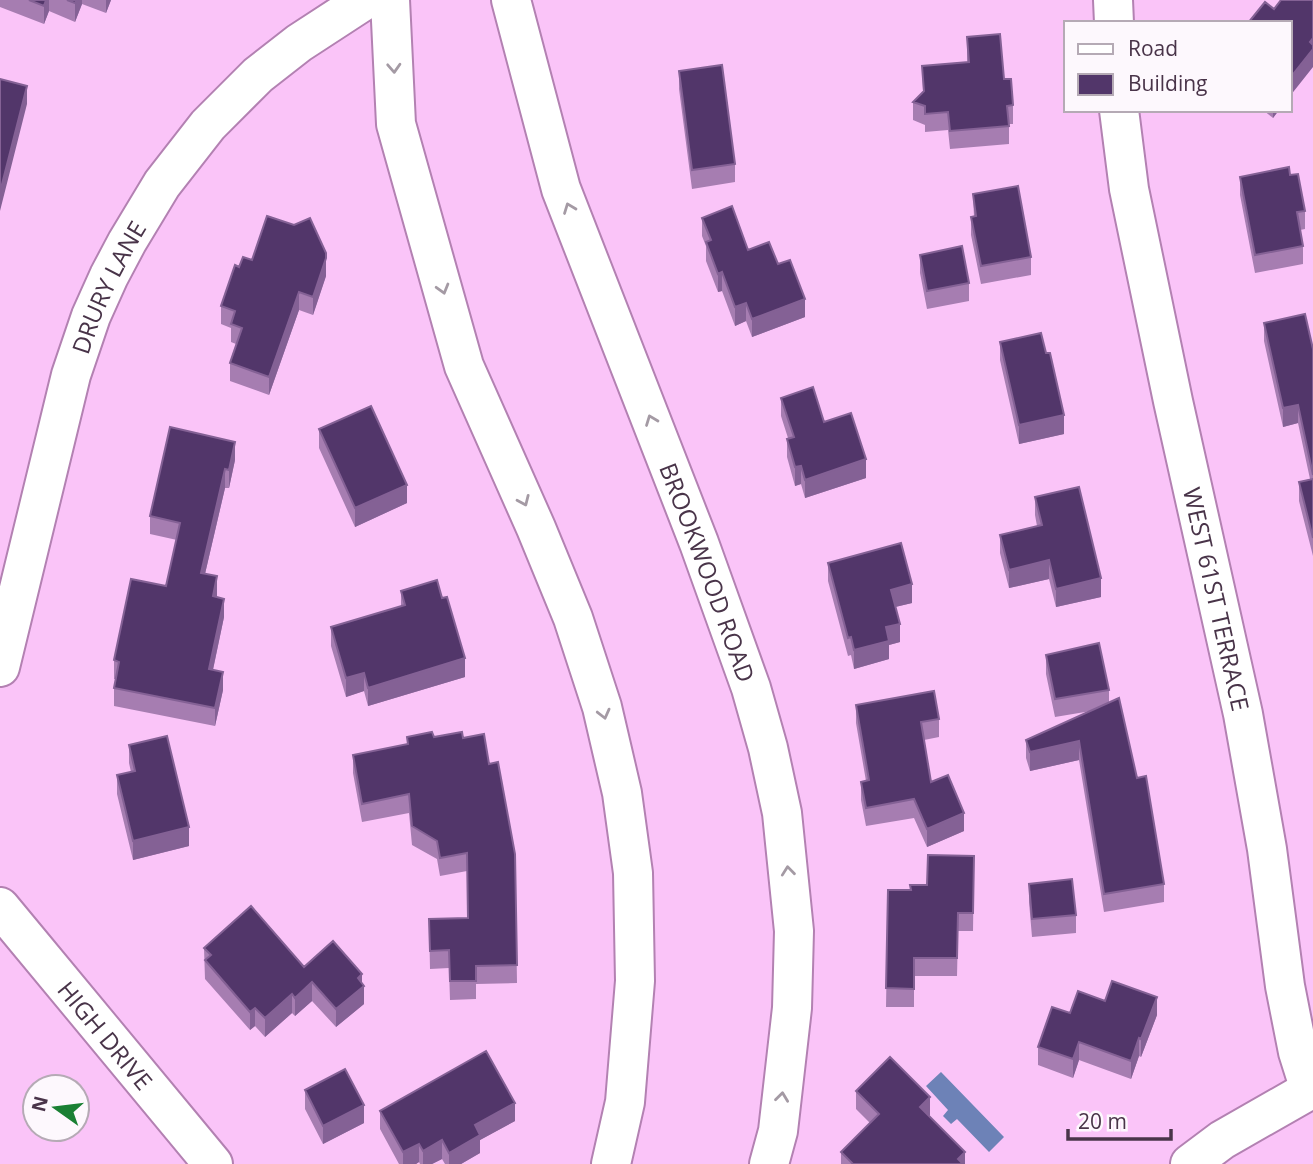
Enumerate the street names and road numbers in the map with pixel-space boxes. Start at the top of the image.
street label: DRURY LANE [63,214,153,358]
street label: BROOKWOOD ROAD [653,458,764,686]
street label: WEST 61ST TERRACE [1176,484,1258,714]
street label: HIGH DRIVE [51,973,161,1096]

